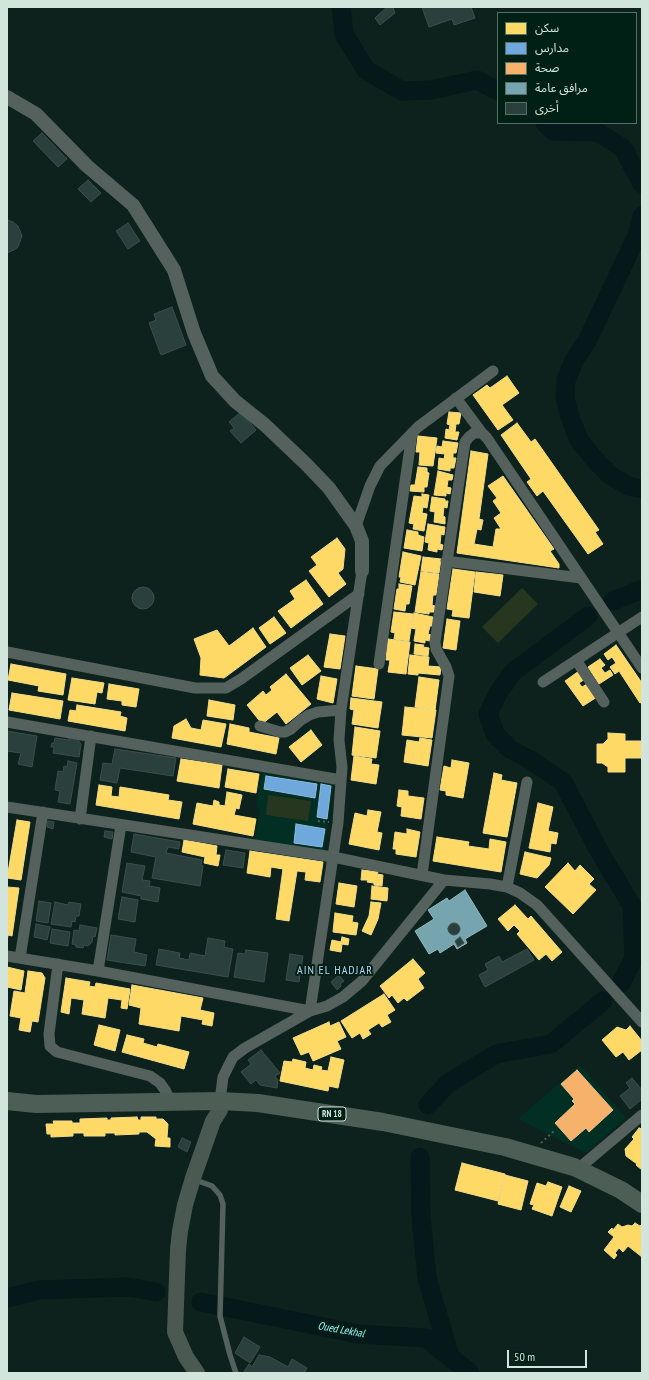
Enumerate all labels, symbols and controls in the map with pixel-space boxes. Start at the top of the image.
legend [497,12,637,124]
text: سكن [535,20,559,35]
text: مدارس [535,40,569,55]
text: صحة [535,60,559,75]
text: مرافق عامة [535,80,588,95]
text: أخرى [535,100,559,115]
district label: AIN EL HADJAR [297,964,373,978]
road number: RN 18 [318,1107,346,1121]
water label: Oued Lekhal [317,1319,365,1341]
scale bar [509,1342,589,1368]
text: 50 m [514,1349,535,1364]

